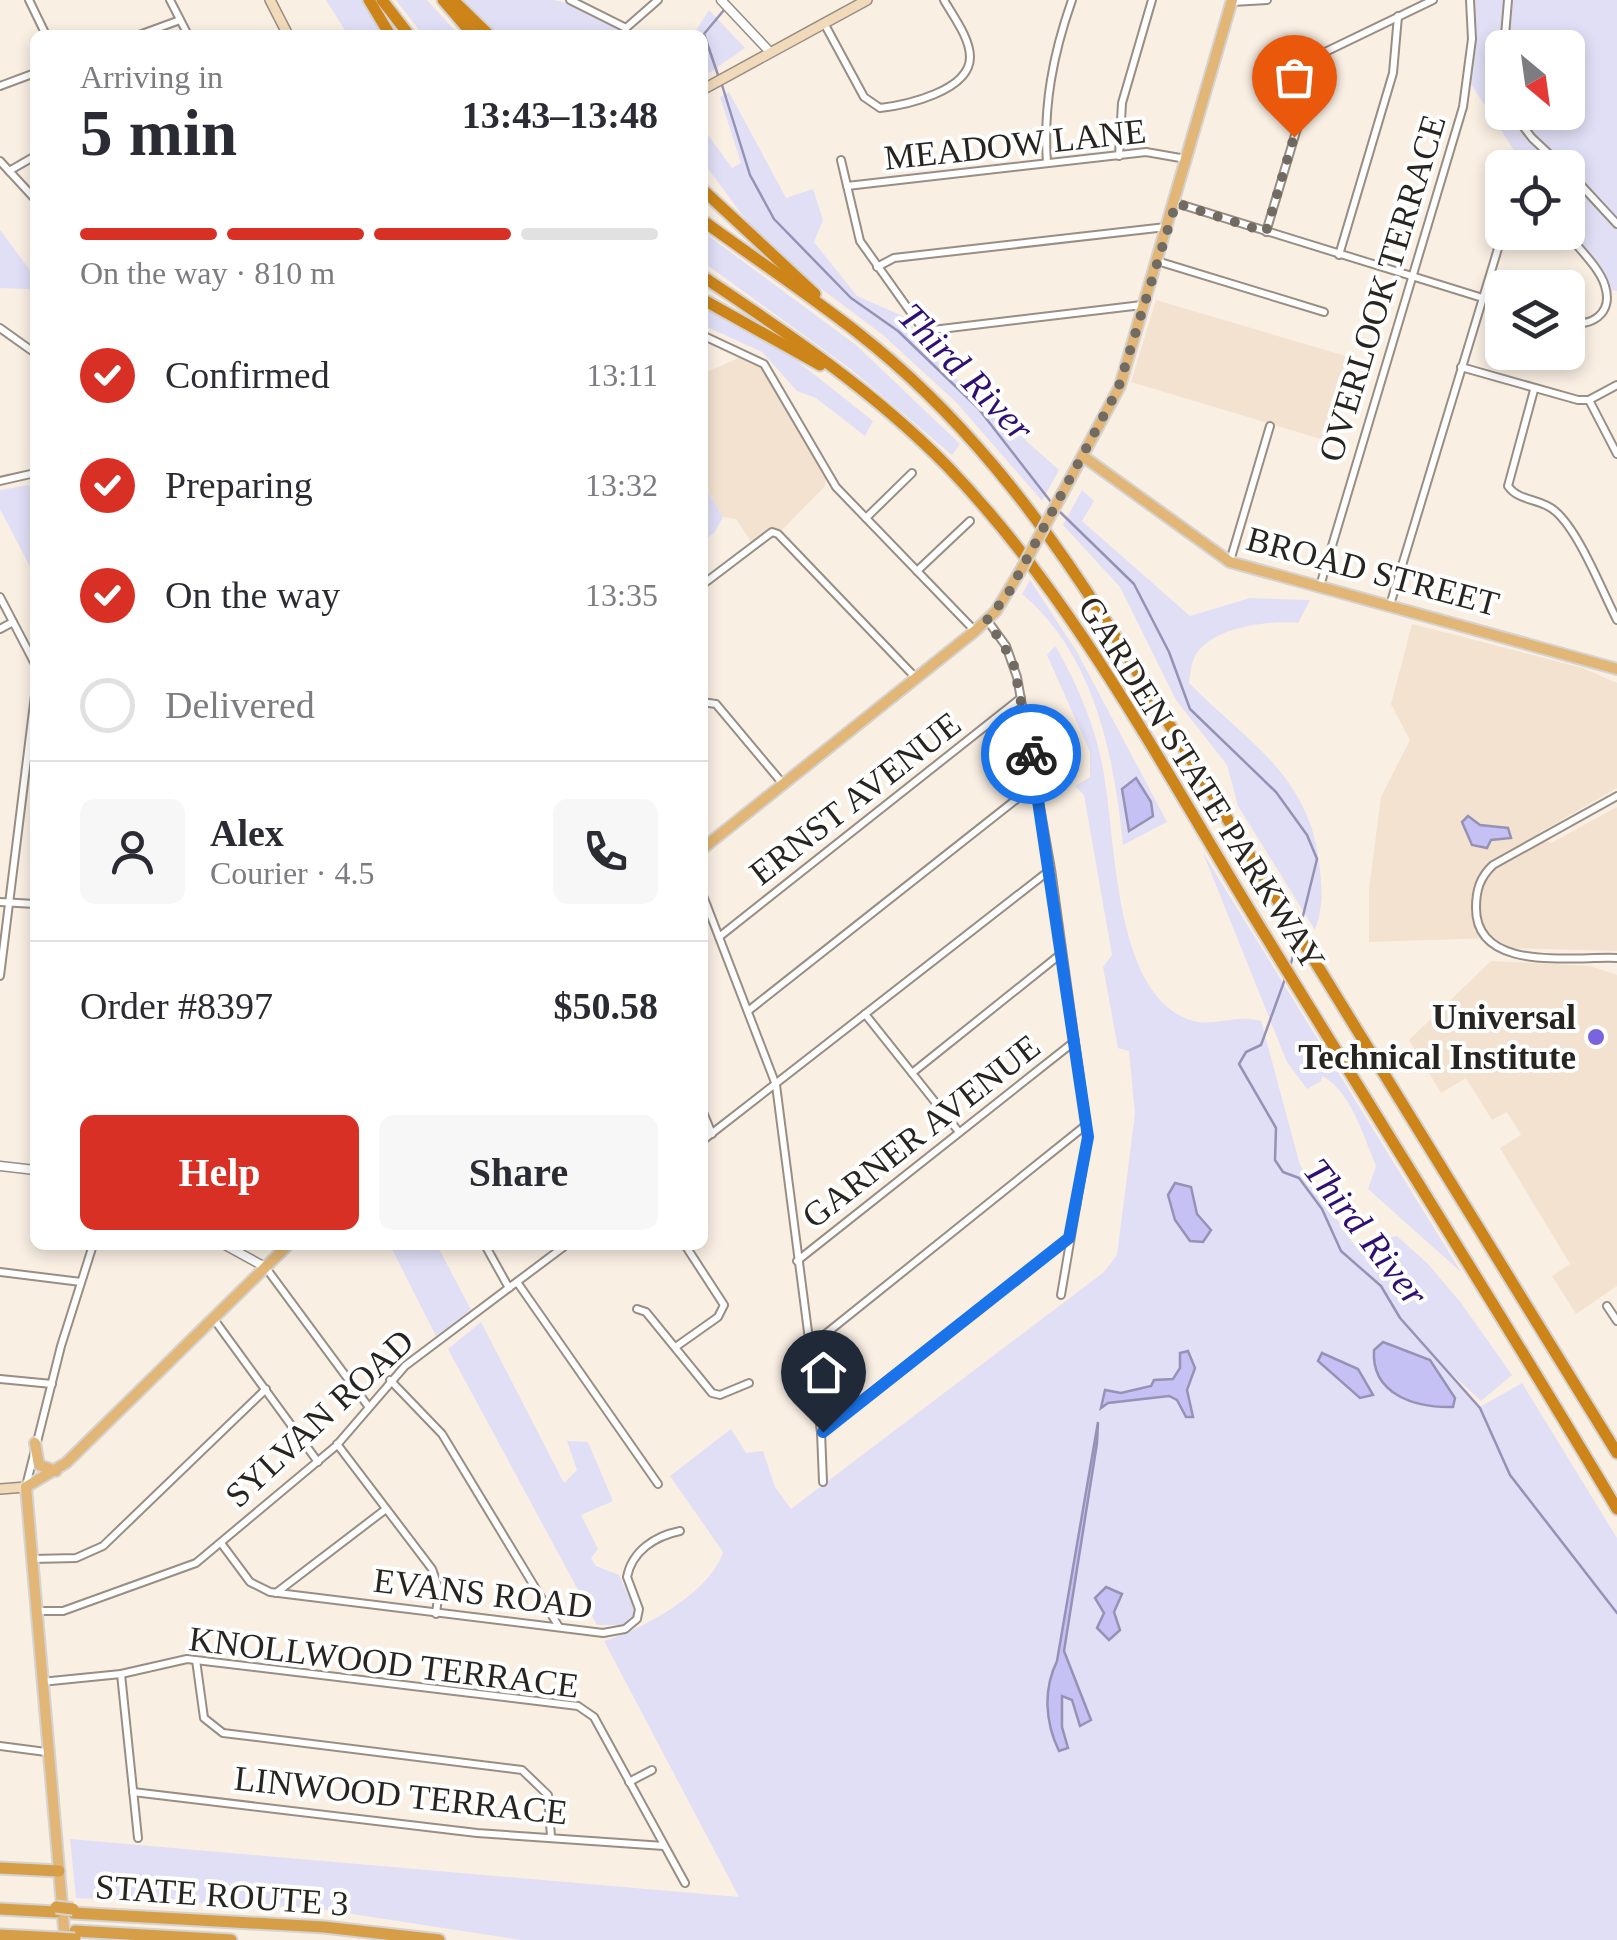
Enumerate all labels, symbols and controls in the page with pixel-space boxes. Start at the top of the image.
north arrow [1485,30,1585,130]
map controls [1485,30,1585,370]
pin [1252,35,1337,138]
icon: bag [1267,50,1322,105]
text: Arriving in [80,59,223,95]
text: 13:43–13:48 [462,94,658,136]
text: 5 min [80,97,237,169]
street label: OVERLOOK TERRACE [1311,110,1454,466]
street label: MEADOW LANE [882,111,1148,178]
button: locate [1485,150,1585,250]
text: On the way · 810 m [80,255,335,291]
button: layers [1485,270,1585,370]
water label: Third River [890,295,1042,450]
icon: check [80,348,135,403]
text: Confirmed [165,354,330,396]
text: 13:11 [586,357,658,393]
icon: check [80,458,135,513]
text: Preparing [165,464,313,506]
text: 13:32 [585,467,658,503]
street label: BROAD STREET [1242,519,1503,624]
icon: check [80,568,135,623]
text: On the way [165,574,340,616]
text: 13:35 [585,577,658,613]
street label: GARDEN STATE PARKWAY [1071,590,1333,977]
text: Delivered [165,684,315,726]
street label: ERNST AVENUE [742,704,968,893]
courier [981,704,1081,804]
icon: bike [1004,727,1059,782]
button: person [80,799,185,904]
button: phone [553,799,658,904]
text: Alex [210,812,284,854]
text: Courier · 4.5 [210,855,374,891]
text: Order #8397 [80,985,273,1027]
text: $50.58 [554,985,658,1027]
place label: Universal Technical Institute [1298,998,1576,1077]
marker: Universal Technical Institute [1585,1026,1607,1048]
street label: GARNER AVENUE [795,1027,1048,1236]
button: Help [80,1115,359,1230]
button: Share [379,1115,658,1230]
water label: Third River [1296,1150,1437,1314]
street label: SYLVAN ROAD [217,1322,421,1515]
pin [781,1330,866,1433]
icon: home [796,1345,851,1400]
street label: EVANS ROAD [371,1561,595,1626]
street label: KNOLLWOOD TERRACE [187,1619,581,1706]
street label: LINWOOD TERRACE [232,1759,569,1832]
street label: STATE ROUTE 3 [94,1867,350,1924]

